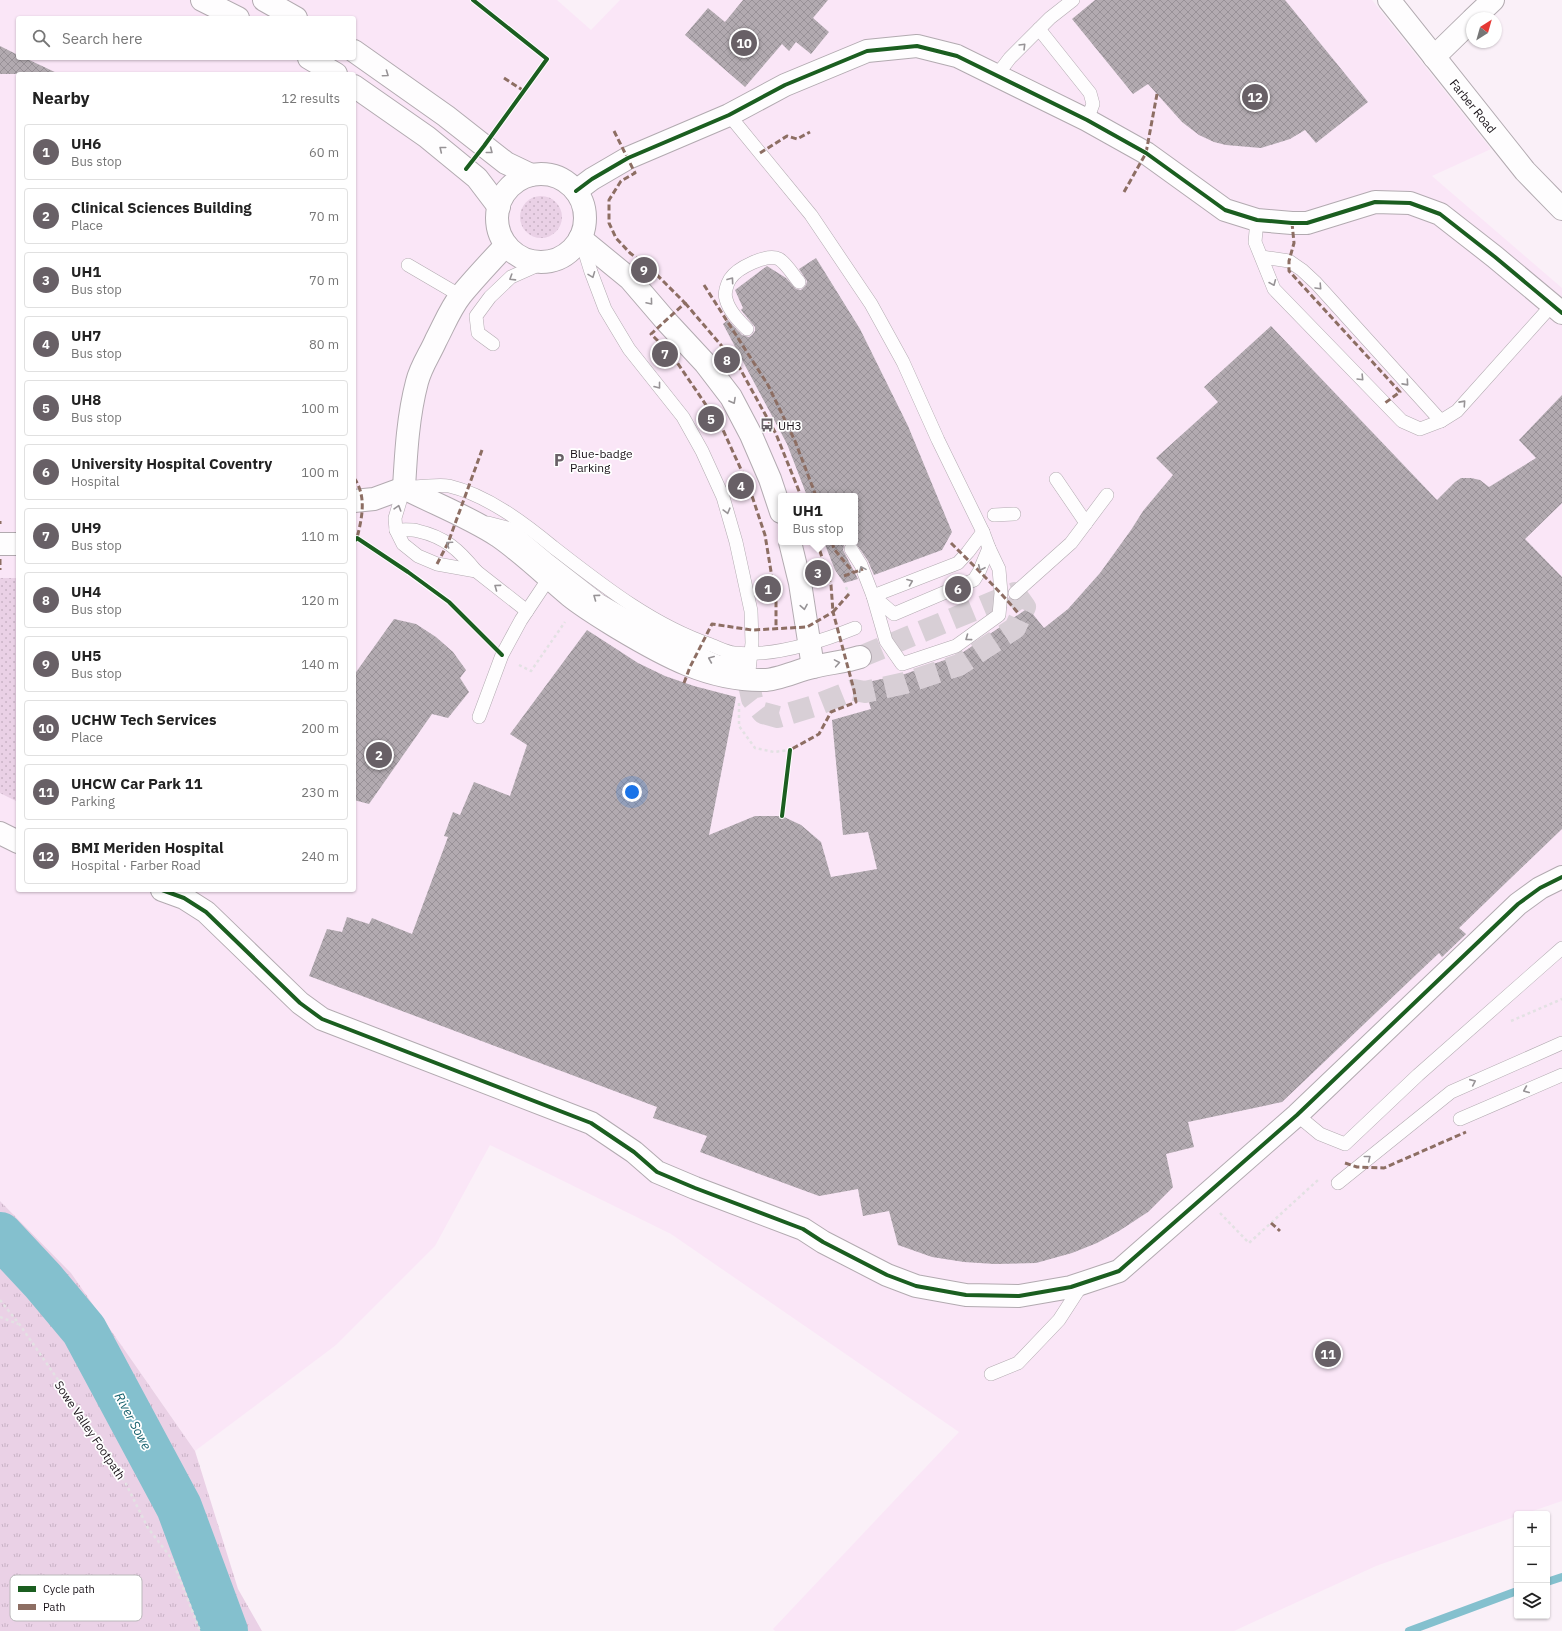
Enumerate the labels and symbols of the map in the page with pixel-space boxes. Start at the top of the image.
north arrow [1466,12,1502,48]
pin: 10 [731,28,757,58]
one-way arrow [1018,43,1026,51]
one-way arrow [382,69,389,77]
street label: Farber Road [1447,76,1499,136]
pin: 12 [1242,82,1268,112]
one-way arrow [486,146,493,153]
one-way arrow [440,147,447,154]
pin: 9 [631,255,657,285]
one-way arrow [587,272,595,279]
one-way arrow [510,273,517,280]
one-way arrow [726,277,733,284]
one-way arrow [1268,280,1276,287]
one-way arrow [1314,282,1322,290]
one-way arrow [645,298,652,305]
pin: 7 [652,339,678,369]
pin: 8 [714,345,740,375]
one-way arrow [1356,373,1364,381]
one-way arrow [1402,379,1409,386]
one-way arrow [653,381,660,388]
one-way arrow [729,397,736,405]
one-way arrow [1458,400,1466,408]
pin: 5 [698,404,724,434]
bus stop icon: UH3 [759,417,775,433]
place label: UH3 [778,418,802,433]
place label: Blue-badge Parking [570,446,633,475]
parking icon: Blue-badge Parking [551,452,567,468]
pin: 4 [728,471,754,501]
one-way arrow [393,504,402,511]
one-way arrow [722,507,731,514]
one-way arrow [446,542,453,549]
pin: 3 [805,558,831,588]
one-way arrow [978,563,986,571]
one-way arrow [859,565,867,572]
pin: 1 [755,574,781,604]
pin: 6 [945,574,971,604]
one-way arrow [906,578,913,586]
one-way arrow [494,584,501,591]
one-way arrow [594,595,601,602]
one-way arrow [800,604,808,610]
one-way arrow [965,633,972,640]
one-way arrow [707,656,715,664]
one-way arrow [834,659,840,668]
pin: 2 [366,740,392,770]
your location [622,782,642,802]
one-way arrow [1470,1079,1477,1087]
one-way arrow [1523,1085,1531,1093]
one-way arrow [1364,1156,1371,1163]
pin: 11 [1315,1339,1341,1369]
street label: Sowe Valley Footpath [51,1378,129,1482]
water label: River Sowe [111,1389,155,1453]
legend [10,1575,142,1621]
text: Cycle path [43,1582,95,1596]
text: Path [43,1600,66,1614]

